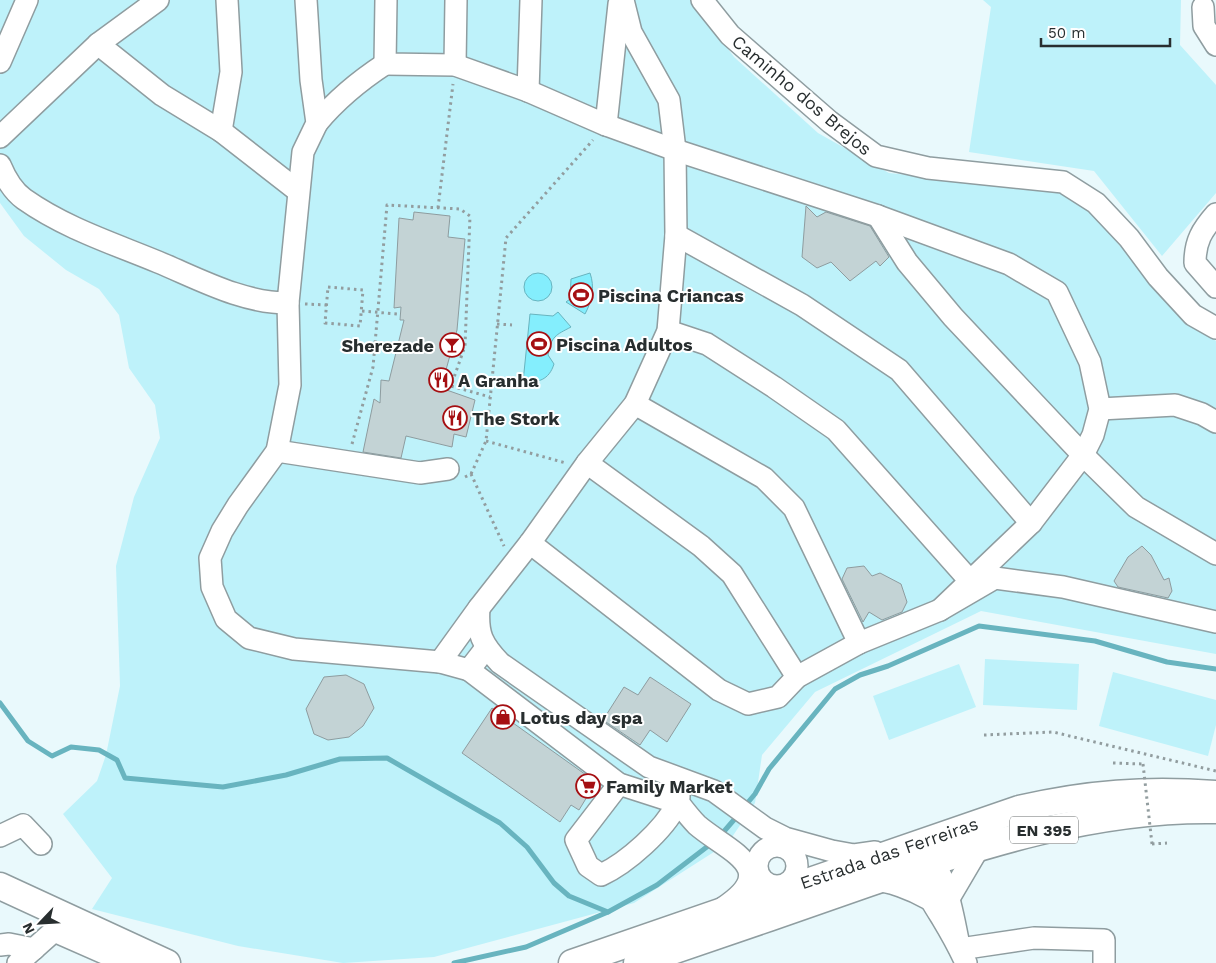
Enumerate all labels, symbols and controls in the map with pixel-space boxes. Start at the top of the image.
scale bar [1041,15,1170,47]
text: 50 m [1048,24,1085,42]
street label: Caminho dos Brejos [728,30,876,160]
sports icon: Piscina Criancas [568,282,594,308]
place label: Piscina Criancas [598,285,744,306]
sports icon: Piscina Adultos [526,331,552,357]
bar icon: Sherezade [439,332,465,358]
place label: Piscina Adultos [556,334,693,355]
place label: Sherezade [341,335,434,356]
restaurant icon: A Granha [428,367,454,393]
place label: A Granha [458,370,539,391]
restaurant icon: The Stork [442,405,468,431]
place label: The Stork [472,408,560,429]
shop icon: Lotus day spa [490,704,516,730]
place label: Lotus day spa [520,707,643,728]
supermarket icon: Family Market [575,773,601,799]
place label: Family Market [606,776,733,797]
street label: Estrada das Ferreiras [797,813,981,893]
road number: EN 395 [1010,816,1078,844]
north arrow [15,898,65,948]
text: N [19,920,38,937]

